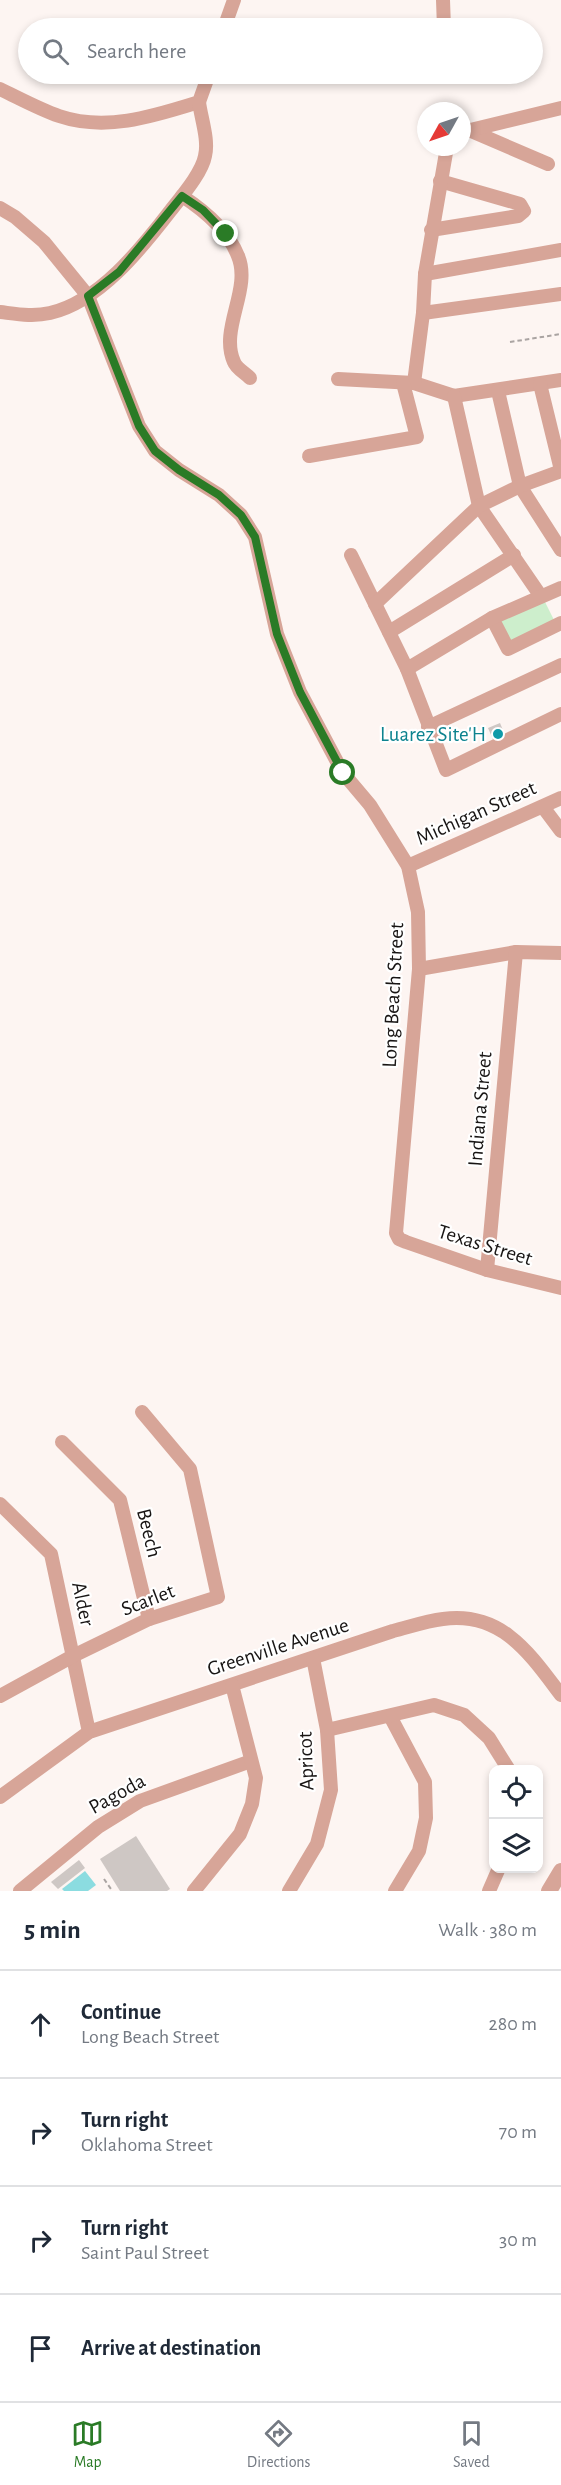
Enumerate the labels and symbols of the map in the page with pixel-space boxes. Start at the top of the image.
north arrow [417,102,471,156]
route end [212,220,238,246]
place label: Luarez Site'H [380,724,486,745]
marker: Luarez Site'H [491,727,505,741]
route start [329,759,355,785]
street label: Michigan Street [413,777,539,849]
street label: Long Beach Street [379,922,407,1068]
street label: Indiana Street [465,1050,496,1167]
street label: Texas Street [435,1221,535,1269]
street label: Beech [133,1506,165,1560]
street label: Alder [68,1580,98,1628]
street label: Scarlet [118,1580,178,1620]
street label: Greenville Avenue [205,1614,351,1680]
street label: Apricot [294,1731,318,1791]
street label: Pagoda [85,1770,149,1818]

